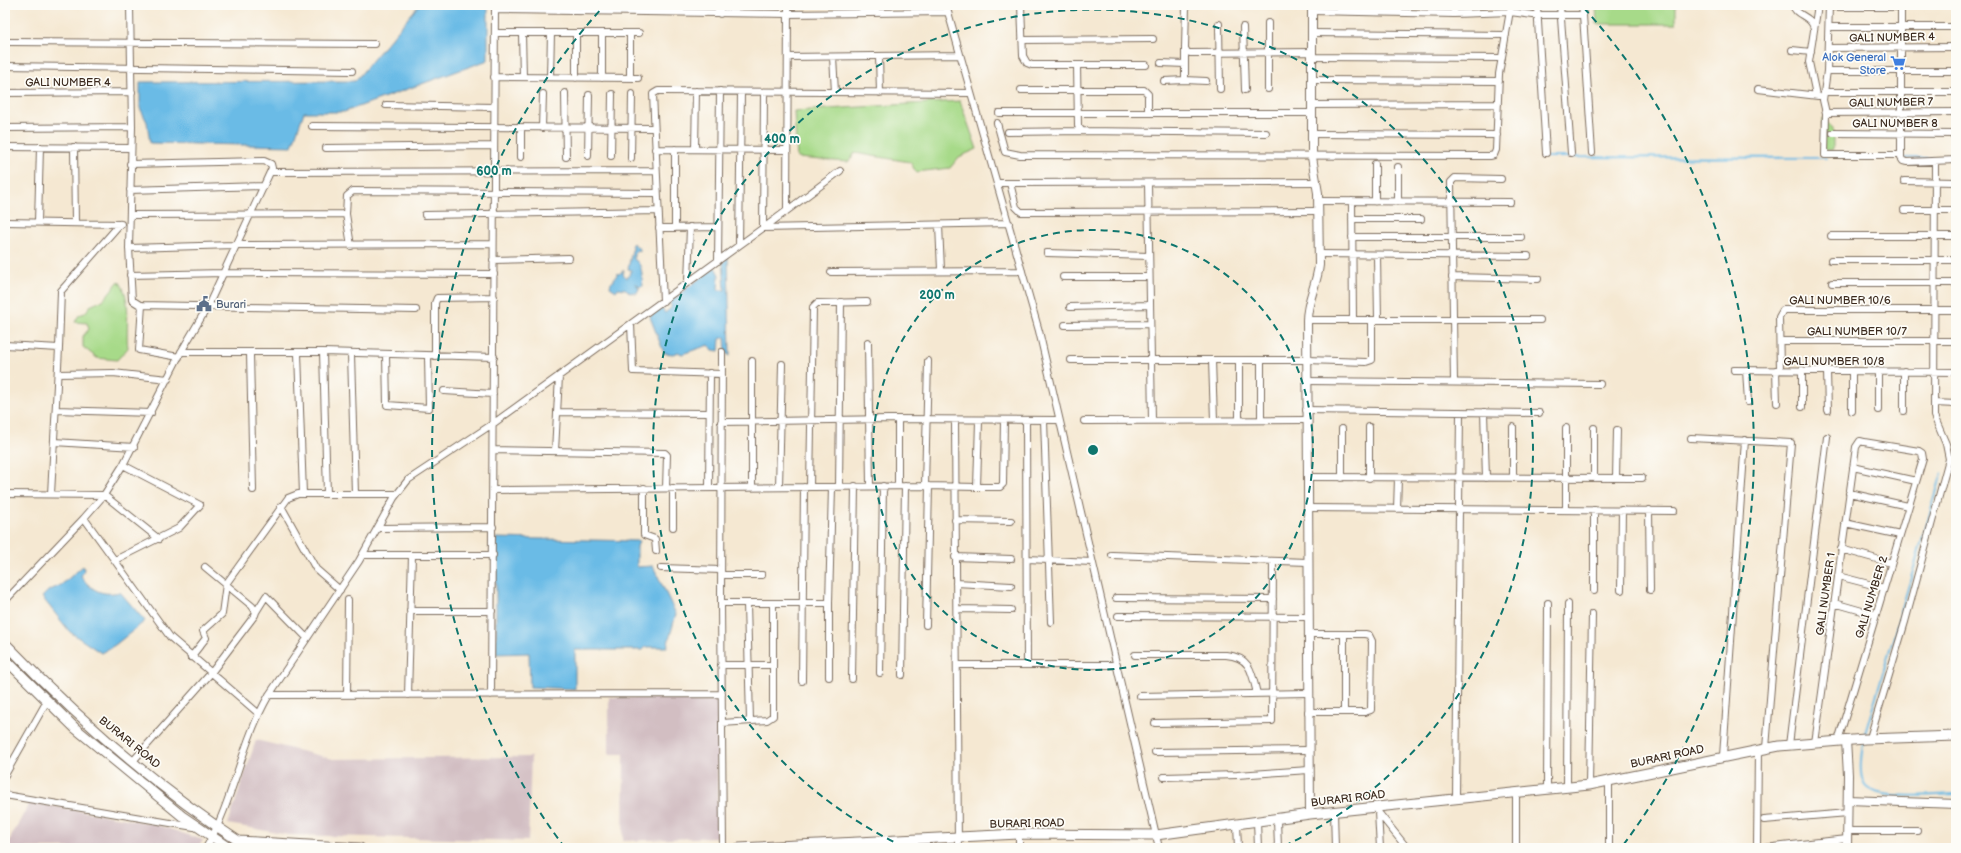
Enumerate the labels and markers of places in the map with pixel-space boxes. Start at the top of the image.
place label: Alok General Store [1822,51,1886,77]
supermarket icon: Alok General Store [1889,54,1907,72]
public building icon: Burari [195,295,213,313]
place label: Burari [216,298,246,311]
centre of rings [1086,443,1100,457]

